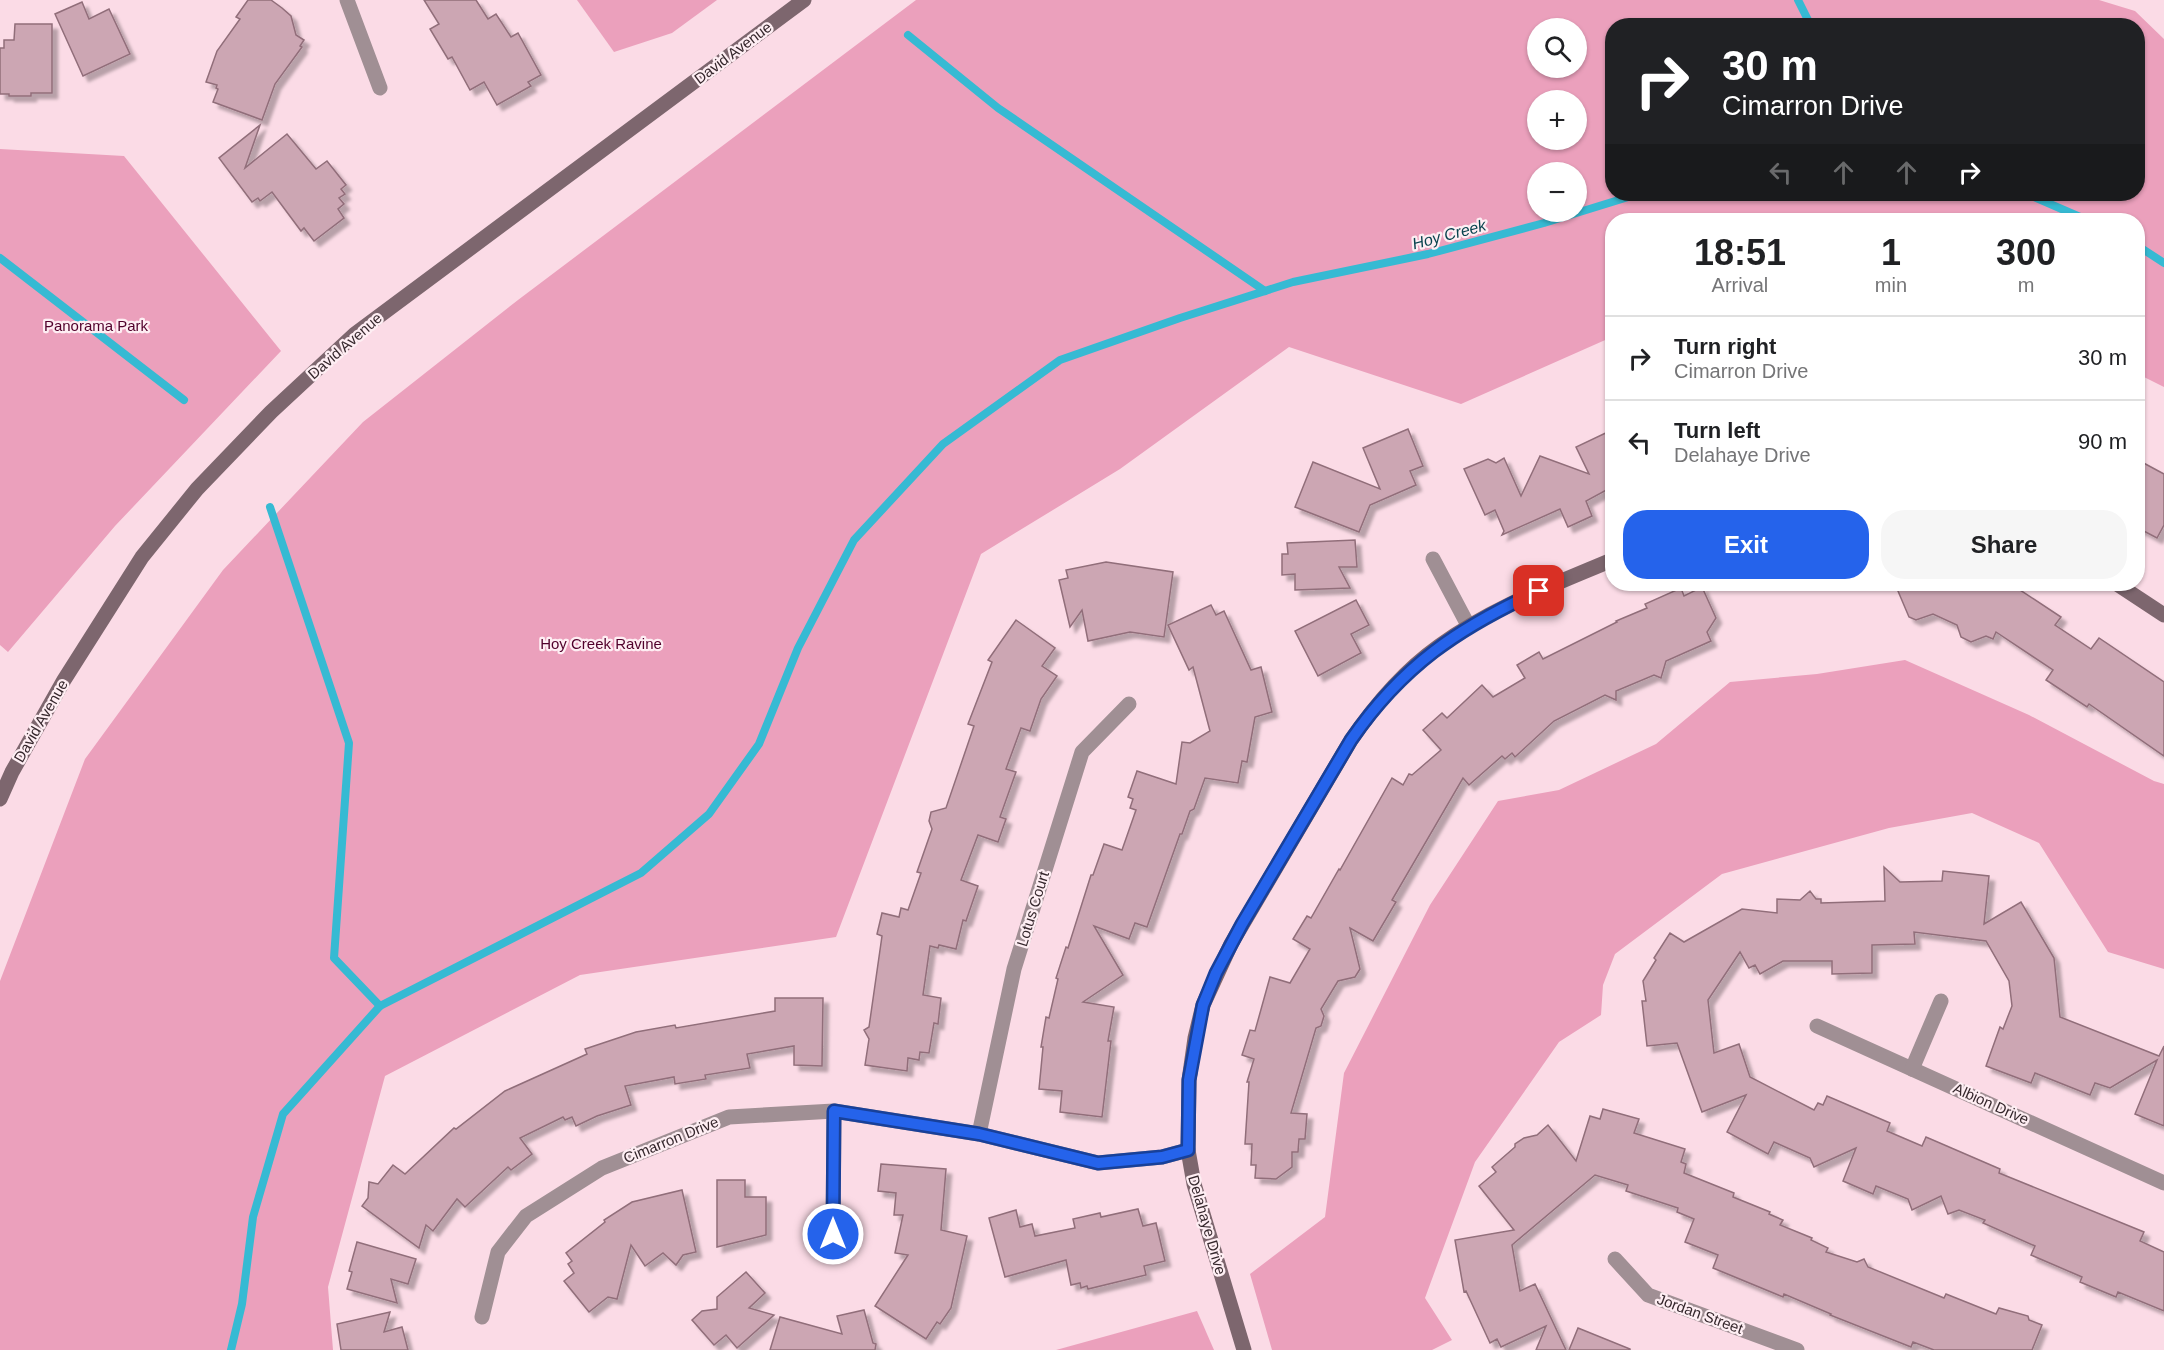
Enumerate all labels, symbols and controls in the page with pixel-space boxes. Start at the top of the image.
street label: David Avenue [691,18,775,87]
map controls [1527,18,1587,222]
button: search [1527,18,1587,78]
icon: right [1623,42,1701,120]
text: 30 m [1722,42,1818,89]
button: + [1527,90,1587,150]
text: Cimarron Drive [1722,91,1904,121]
icon: left [1764,156,1797,189]
icon: ahead [1827,156,1860,189]
icon: ahead [1890,156,1923,189]
icon: right [1953,156,1986,189]
button: − [1527,162,1587,222]
water label: Hoy Creek [1410,216,1489,252]
text: 18:51 [1694,232,1786,273]
text: 1 [1881,232,1901,273]
text: 300 [1996,232,2056,273]
text: Arrival [1712,274,1768,296]
text: min [1875,274,1907,296]
text: m [2018,274,2034,296]
street label: David Avenue [304,309,385,382]
park label: Panorama Park [44,317,149,334]
text: Turn right [1674,334,1776,359]
icon: right [1623,342,1656,375]
text: 30 m [2078,345,2127,370]
text: Cimarron Drive [1674,360,1808,382]
text: Turn left [1674,418,1760,443]
icon: left [1623,426,1656,459]
text: 90 m [2078,429,2127,454]
text: Delahaye Drive [1674,444,1811,466]
button: Exit [1623,510,1869,579]
button: Share [1881,510,2127,579]
pin [1513,565,1564,616]
icon: arrive [1522,574,1555,607]
park label: Hoy Creek Ravine [540,635,662,652]
street label: David Avenue [10,677,71,765]
street label: Lotus Court [1013,868,1052,948]
street label: Albion Drive [1951,1079,2032,1128]
street label: Cimarron Drive [621,1113,721,1166]
street label: Delahaye Drive [1185,1173,1230,1276]
position arrow [801,1202,865,1266]
street label: Jordan Street [1655,1290,1746,1337]

